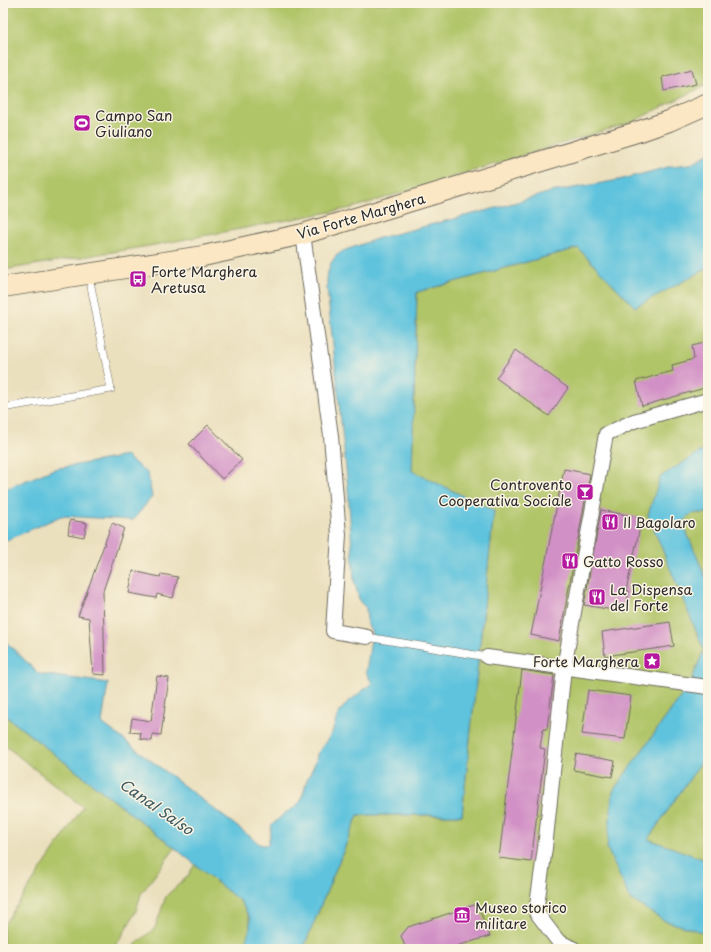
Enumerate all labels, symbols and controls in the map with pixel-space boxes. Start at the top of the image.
place label: Campo San Giuliano [95,105,172,142]
sports icon: Campo San Giuliano [72,113,92,133]
street label: Via Forte Marghera [294,187,428,244]
place label: Forte Marghera Aretusa [151,261,258,298]
bus stop icon: Forte Marghera Aretusa [128,269,148,289]
place label: Controvento Cooperativa Sociale [438,474,572,511]
bar icon: Controvento Cooperativa Sociale [575,482,595,502]
restaurant icon: Il Bagolaro [600,512,620,532]
place label: Il Bagolaro [623,512,696,533]
restaurant icon: Gatto Rosso [560,551,580,571]
place label: Gatto Rosso [583,551,664,572]
place label: La Dispensa del Forte [610,579,692,616]
restaurant icon: La Dispensa del Forte [587,587,607,607]
place label: Forte Marghera [533,651,639,672]
place icon: Forte Marghera [642,651,662,671]
water label: Canal Salso [115,772,199,840]
place label: Museo storico militare [475,897,567,934]
museum icon: Museo storico militare [452,905,472,925]

